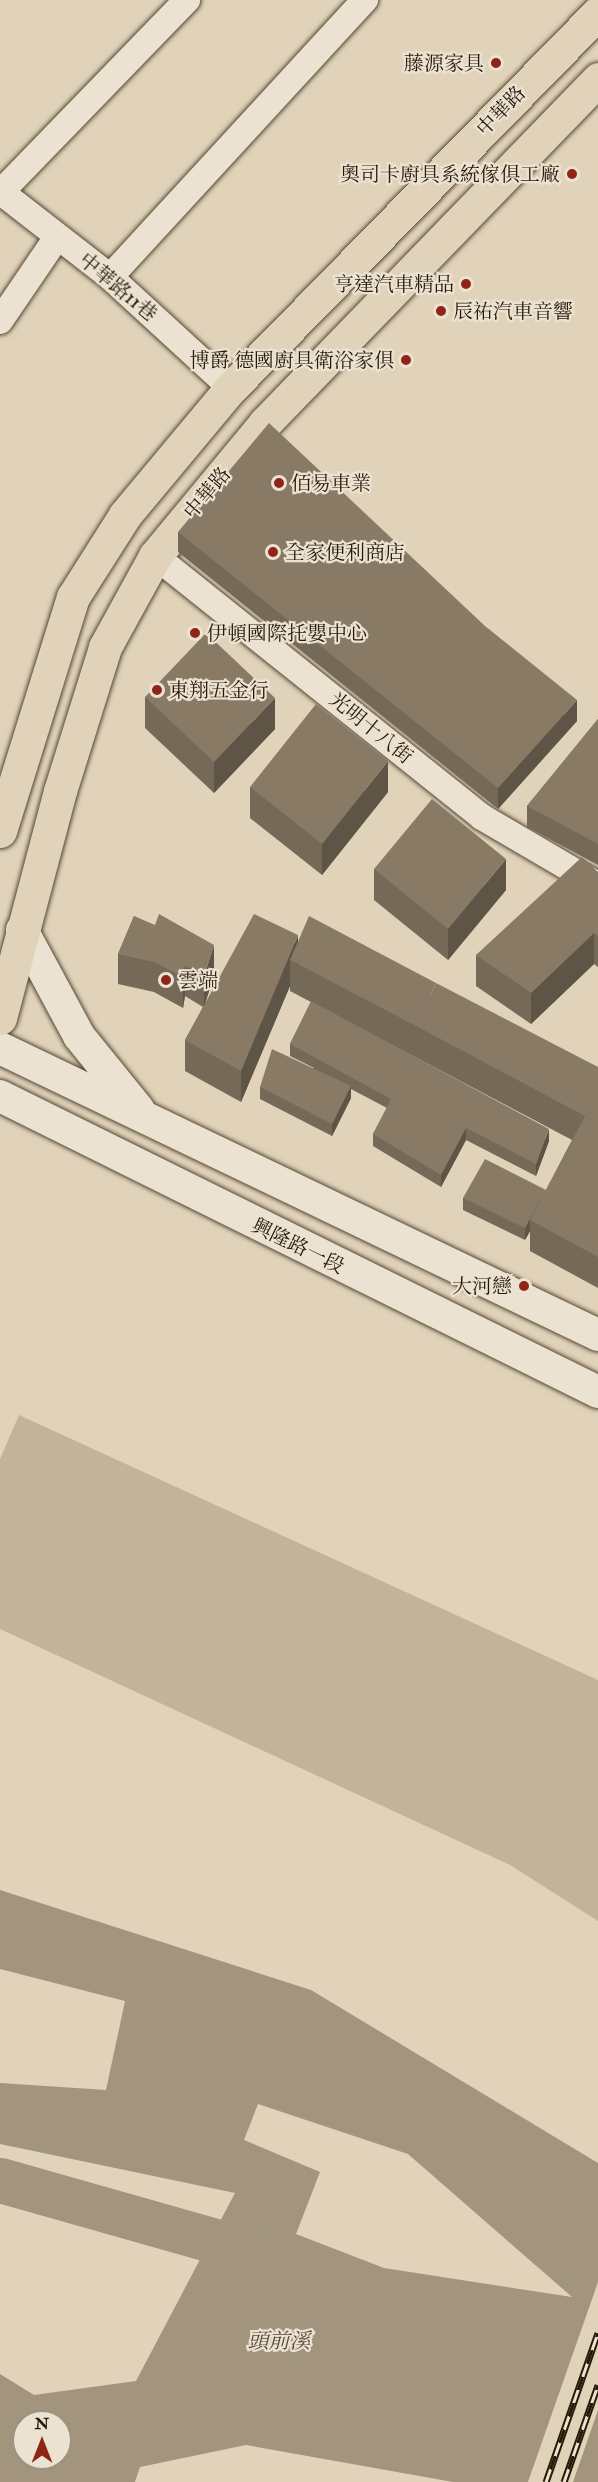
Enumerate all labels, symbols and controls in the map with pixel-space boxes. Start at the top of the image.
place label: 藤源家具 [404,51,484,75]
marker: 藤源家具 [489,56,503,70]
street label: 中華路 [472,81,530,141]
place label: 奧司卡廚具系統傢俱工廠 [340,162,560,186]
marker: 奧司卡廚具系統傢俱工廠 [565,167,579,181]
street label: 中華路11巷 [74,248,162,326]
place label: 亨達汽車精品 [334,272,454,296]
marker: 亨達汽車精品 [459,277,473,291]
place label: 辰祐汽車音響 [453,299,573,323]
marker: 辰祐汽車音響 [434,304,448,318]
place label: 博爵 德國廚具衛浴家俱 [190,348,394,372]
marker: 博爵 德國廚具衛浴家俱 [399,353,413,367]
street label: 中華路 [179,462,235,524]
place label: 佰易車業 [291,471,371,495]
marker: 佰易車業 [272,476,286,490]
place label: 全家便利商店 [285,540,405,564]
marker: 全家便利商店 [266,545,280,559]
place label: 伊頓國際托嬰中心 [207,621,367,645]
marker: 伊頓國際托嬰中心 [188,626,202,640]
place label: 東翔五金行 [169,678,269,702]
marker: 東翔五金行 [150,683,164,697]
street label: 光明十八街 [325,687,417,769]
place label: 雲端 [178,968,218,992]
marker: 雲端 [159,973,173,987]
street label: 興隆路一段 [248,1213,348,1279]
place label: 大河戀 [452,1274,512,1298]
marker: 大河戀 [517,1279,531,1293]
water label: 頭前溪 [248,2329,310,2355]
north arrow [12,2410,72,2470]
text: N [35,2414,49,2434]

